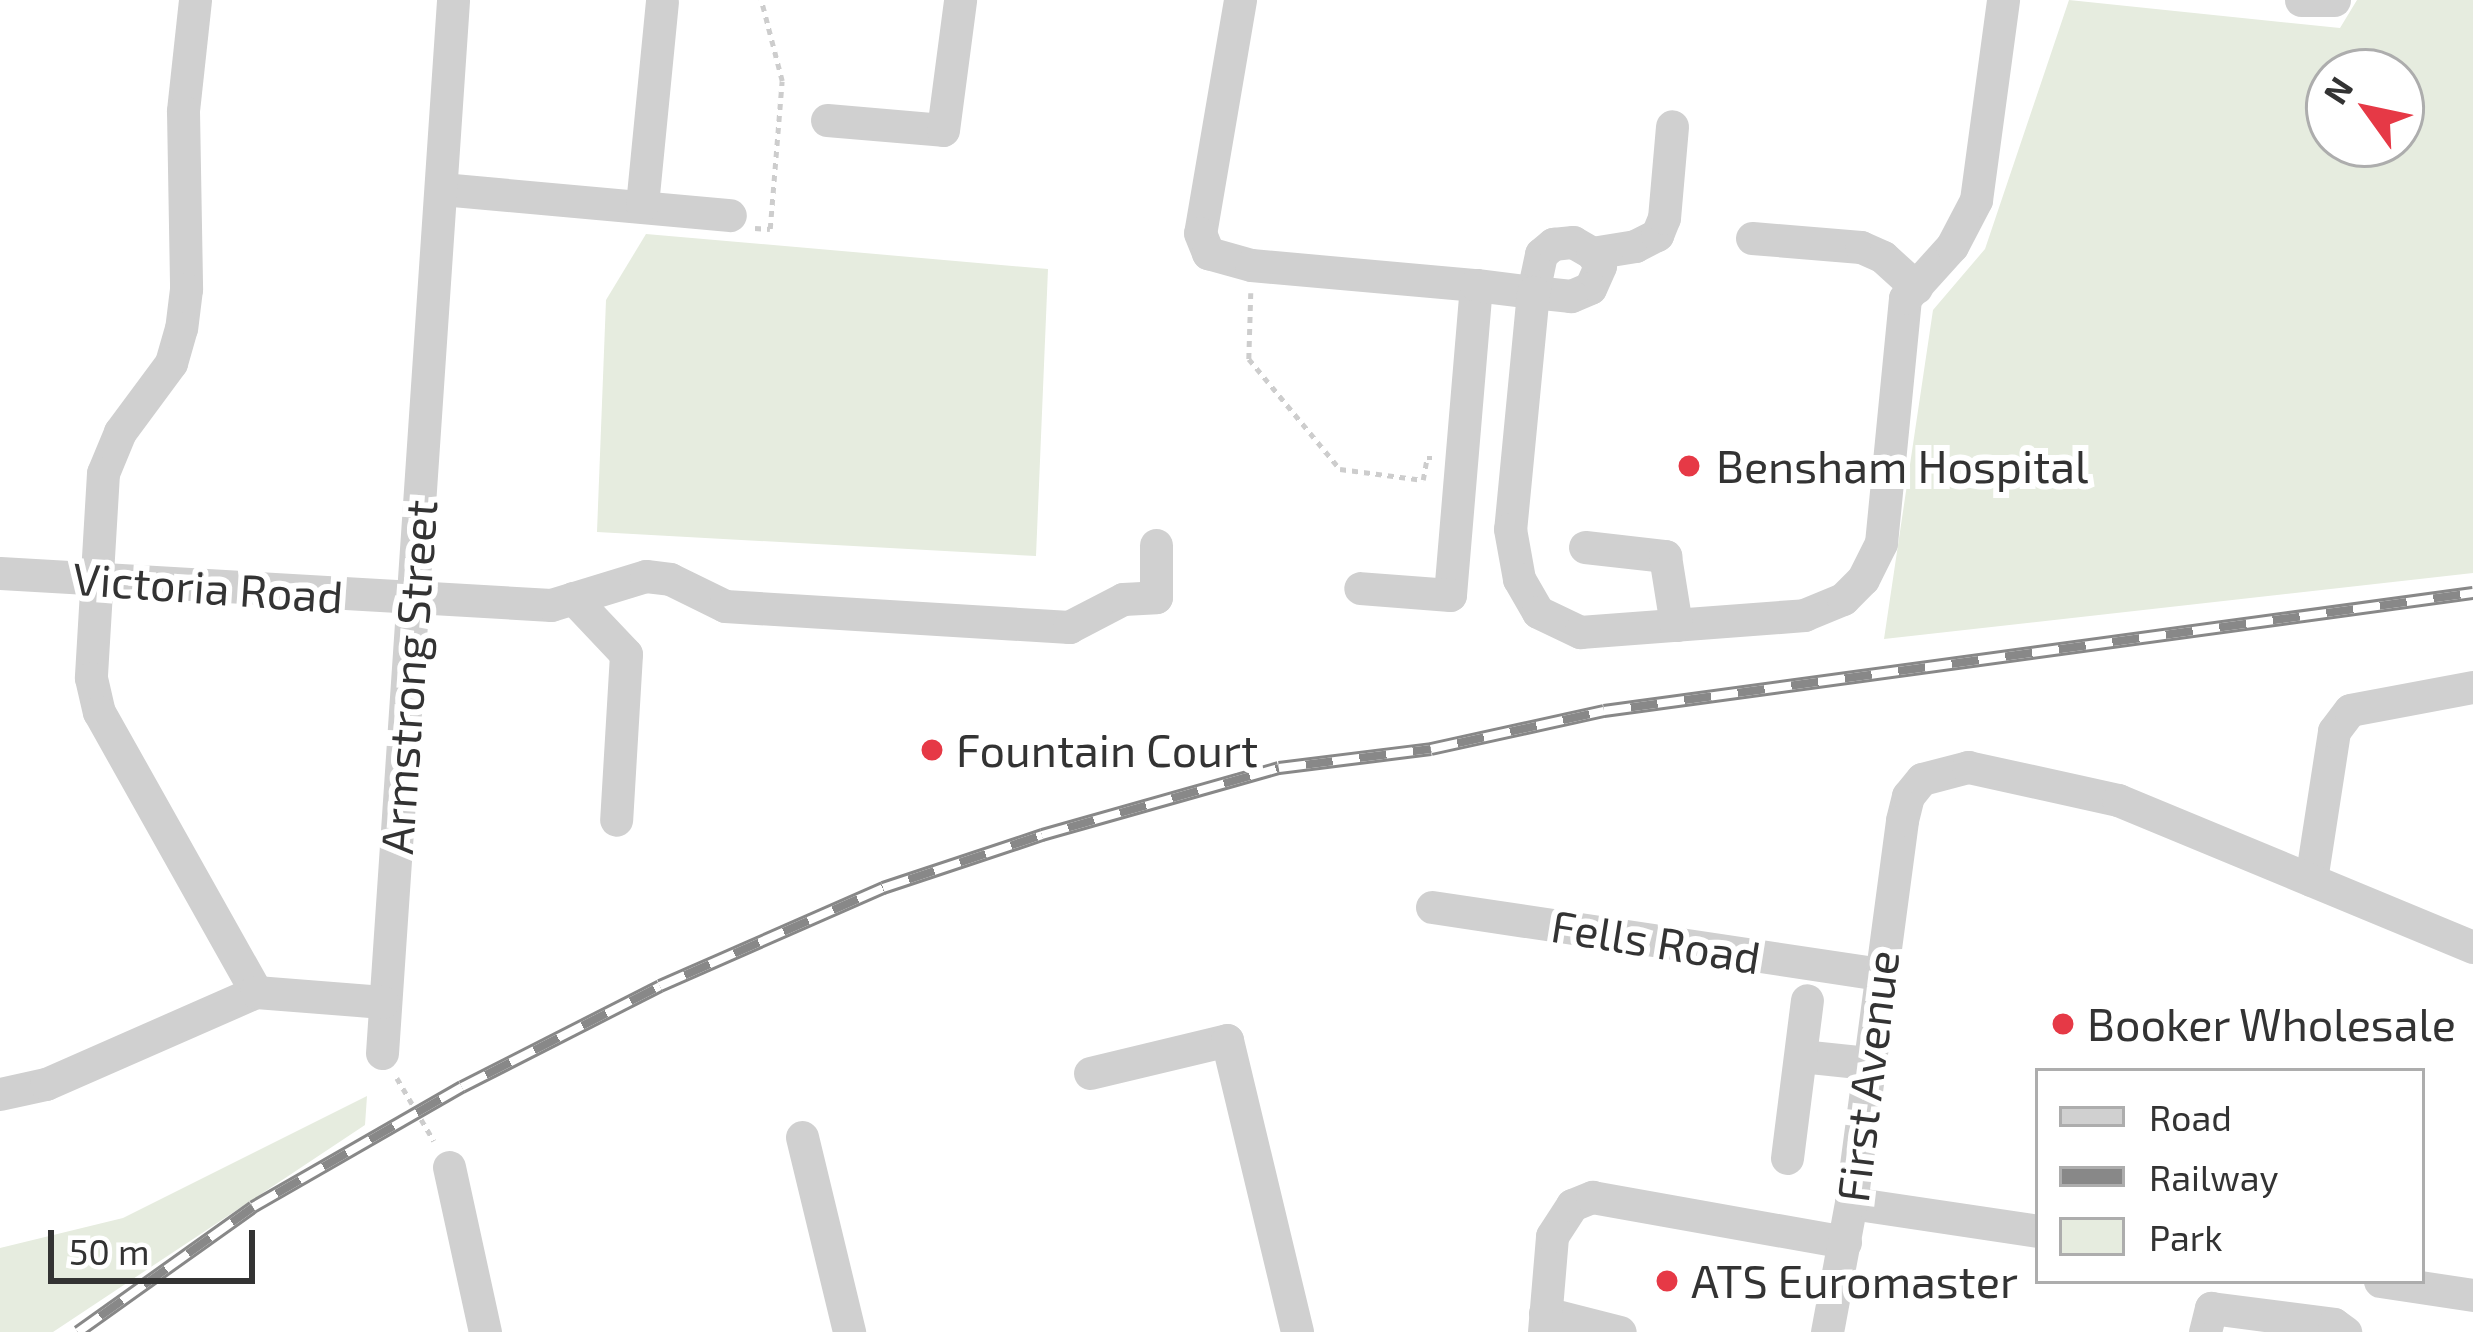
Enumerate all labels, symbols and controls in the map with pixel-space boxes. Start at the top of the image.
north arrow [2305,48,2425,168]
text: N [2314,69,2361,111]
place label: Bensham Hospital [1716,439,2088,493]
marker: Bensham Hospital [1673,450,1705,482]
street label: Armstrong Street [369,498,447,856]
street label: Victoria Road [71,551,345,623]
place label: Fountain Court [956,723,1258,777]
marker: Fountain Court [919,737,945,763]
street label: Fells Road [1548,898,1764,984]
street label: First Avenue [1825,947,1909,1205]
place label: Booker Wholesale [2087,997,2457,1051]
marker: Booker Wholesale [2050,1011,2076,1037]
legend [2035,1068,2425,1284]
text: Road [2149,1095,2232,1138]
text: Railway [2149,1155,2279,1198]
scale bar [54,1206,261,1280]
text: Park [2149,1215,2223,1258]
text: 50 m [69,1229,150,1272]
place label: ATS Euromaster [1691,1254,2018,1308]
marker: ATS Euromaster [1654,1268,1680,1294]

